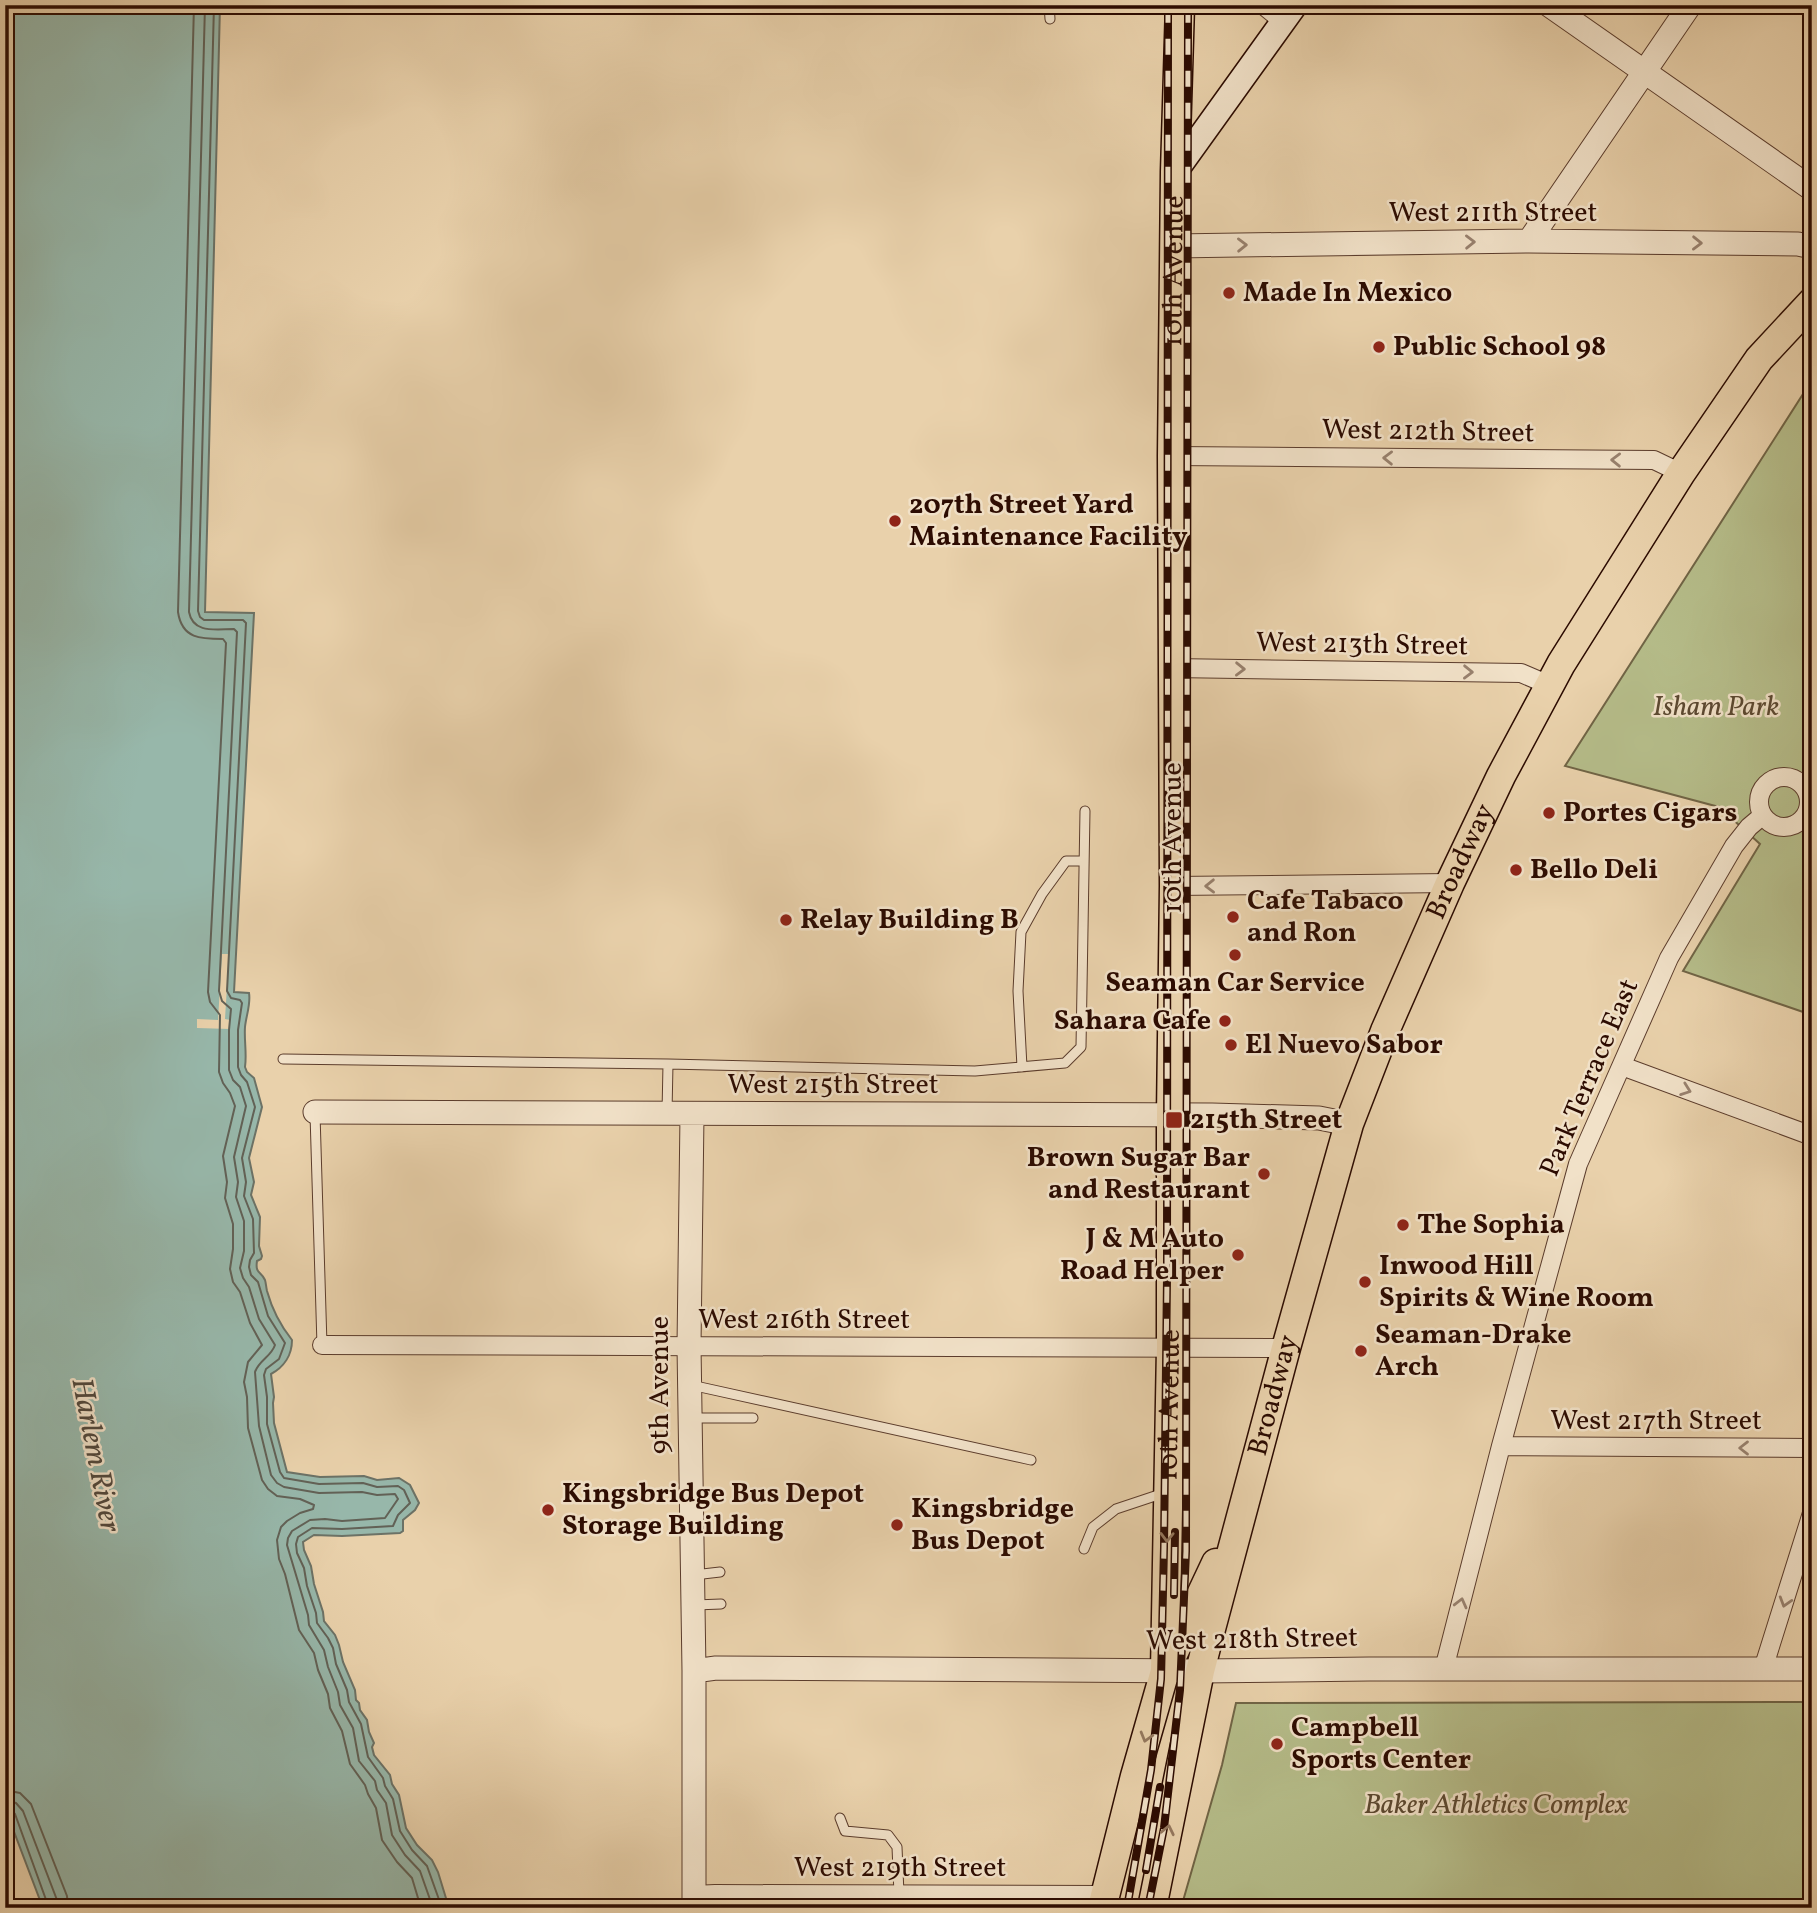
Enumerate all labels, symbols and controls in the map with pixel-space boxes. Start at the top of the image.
street label: West 211th Street [1389,194,1597,233]
street label: 10th Avenue [1154,195,1194,347]
one-way arrow [1465,234,1476,249]
one-way arrow [1693,235,1703,251]
one-way arrow [1238,237,1248,253]
place label: Made In Mexico [1243,274,1452,313]
marker: Made In Mexico [1221,285,1237,301]
place label: Public School 98 [1393,328,1606,367]
marker: Public School 98 [1371,339,1387,355]
street label: West 212th Street [1321,411,1535,453]
one-way arrow [1383,450,1393,466]
one-way arrow [1610,452,1621,468]
place label: 207th Street Yard Maintenance Facility [909,486,1188,557]
marker: 207th Street Yard Maintenance Facility [887,513,903,529]
street label: West 213th Street [1256,624,1468,666]
one-way arrow [1236,661,1246,677]
one-way arrow [1463,664,1474,680]
park label: Isham Park [1653,688,1779,727]
street label: 10th Avenue [1154,762,1193,914]
place label: Portes Cigars [1563,794,1738,833]
street label: Broadway [1417,797,1505,926]
marker: Portes Cigars [1541,805,1557,821]
place label: Bello Deli [1530,851,1658,890]
marker: Bello Deli [1508,862,1524,878]
one-way arrow [1204,878,1215,894]
place label: Cafe Tabaco and Ron [1247,882,1404,953]
place label: Relay Building B [800,901,1019,940]
marker: Cafe Tabaco and Ron [1225,909,1241,925]
marker: Relay Building B [778,912,794,928]
marker: Seaman Car Service [1227,947,1243,963]
place label: Seaman Car Service [1105,964,1365,1003]
street label: Park Terrace East [1531,973,1649,1183]
place label: Sahara Cafe [1054,1002,1211,1041]
marker: Sahara Cafe [1217,1013,1233,1029]
place label: El Nuevo Sabor [1245,1026,1443,1065]
marker: El Nuevo Sabor [1223,1037,1239,1053]
street label: West 215th Street [727,1066,939,1105]
one-way arrow [1679,1081,1691,1095]
place label: 215th Street [1190,1101,1342,1140]
marker: 215th Street [1164,1110,1184,1130]
place label: Brown Sugar Bar and Restaurant [1027,1139,1250,1210]
marker: Brown Sugar Bar and Restaurant [1256,1166,1272,1182]
place label: The Sophia [1417,1206,1565,1245]
marker: The Sophia [1395,1217,1411,1233]
place label: J & M Auto Road Helper [1060,1220,1224,1291]
marker: J & M Auto Road Helper [1230,1247,1246,1263]
place label: Inwood Hill Spirits & Wine Room [1379,1247,1654,1318]
marker: Inwood Hill Spirits & Wine Room [1357,1274,1373,1290]
street label: West 216th Street [698,1301,910,1340]
street label: 9th Avenue [641,1316,680,1454]
place label: Seaman-Drake Arch [1375,1316,1572,1387]
street label: 10th Avenue [1149,1329,1191,1481]
street label: Broadway [1239,1330,1308,1460]
marker: Seaman-Drake Arch [1353,1343,1369,1359]
water label: Harlem River [59,1374,131,1537]
street label: West 217th Street [1550,1402,1762,1441]
one-way arrow [1738,1440,1749,1455]
place label: Kingsbridge Bus Depot Storage Building [562,1475,864,1546]
place label: Kingsbridge Bus Depot [911,1490,1074,1561]
marker: Kingsbridge Bus Depot Storage Building [540,1502,556,1518]
marker: Kingsbridge Bus Depot [889,1517,905,1533]
one-way arrow [1160,1532,1175,1543]
one-way arrow [1778,1595,1793,1607]
one-way arrow [1453,1597,1467,1609]
street label: West 218th Street [1146,1619,1358,1661]
place label: Campbell Sports Center [1291,1709,1471,1780]
one-way arrow [1140,1731,1155,1743]
marker: Campbell Sports Center [1269,1736,1285,1752]
park label: Baker Athletics Complex [1364,1786,1628,1825]
one-way arrow [1159,1824,1174,1836]
street label: West 219th Street [794,1849,1006,1888]

